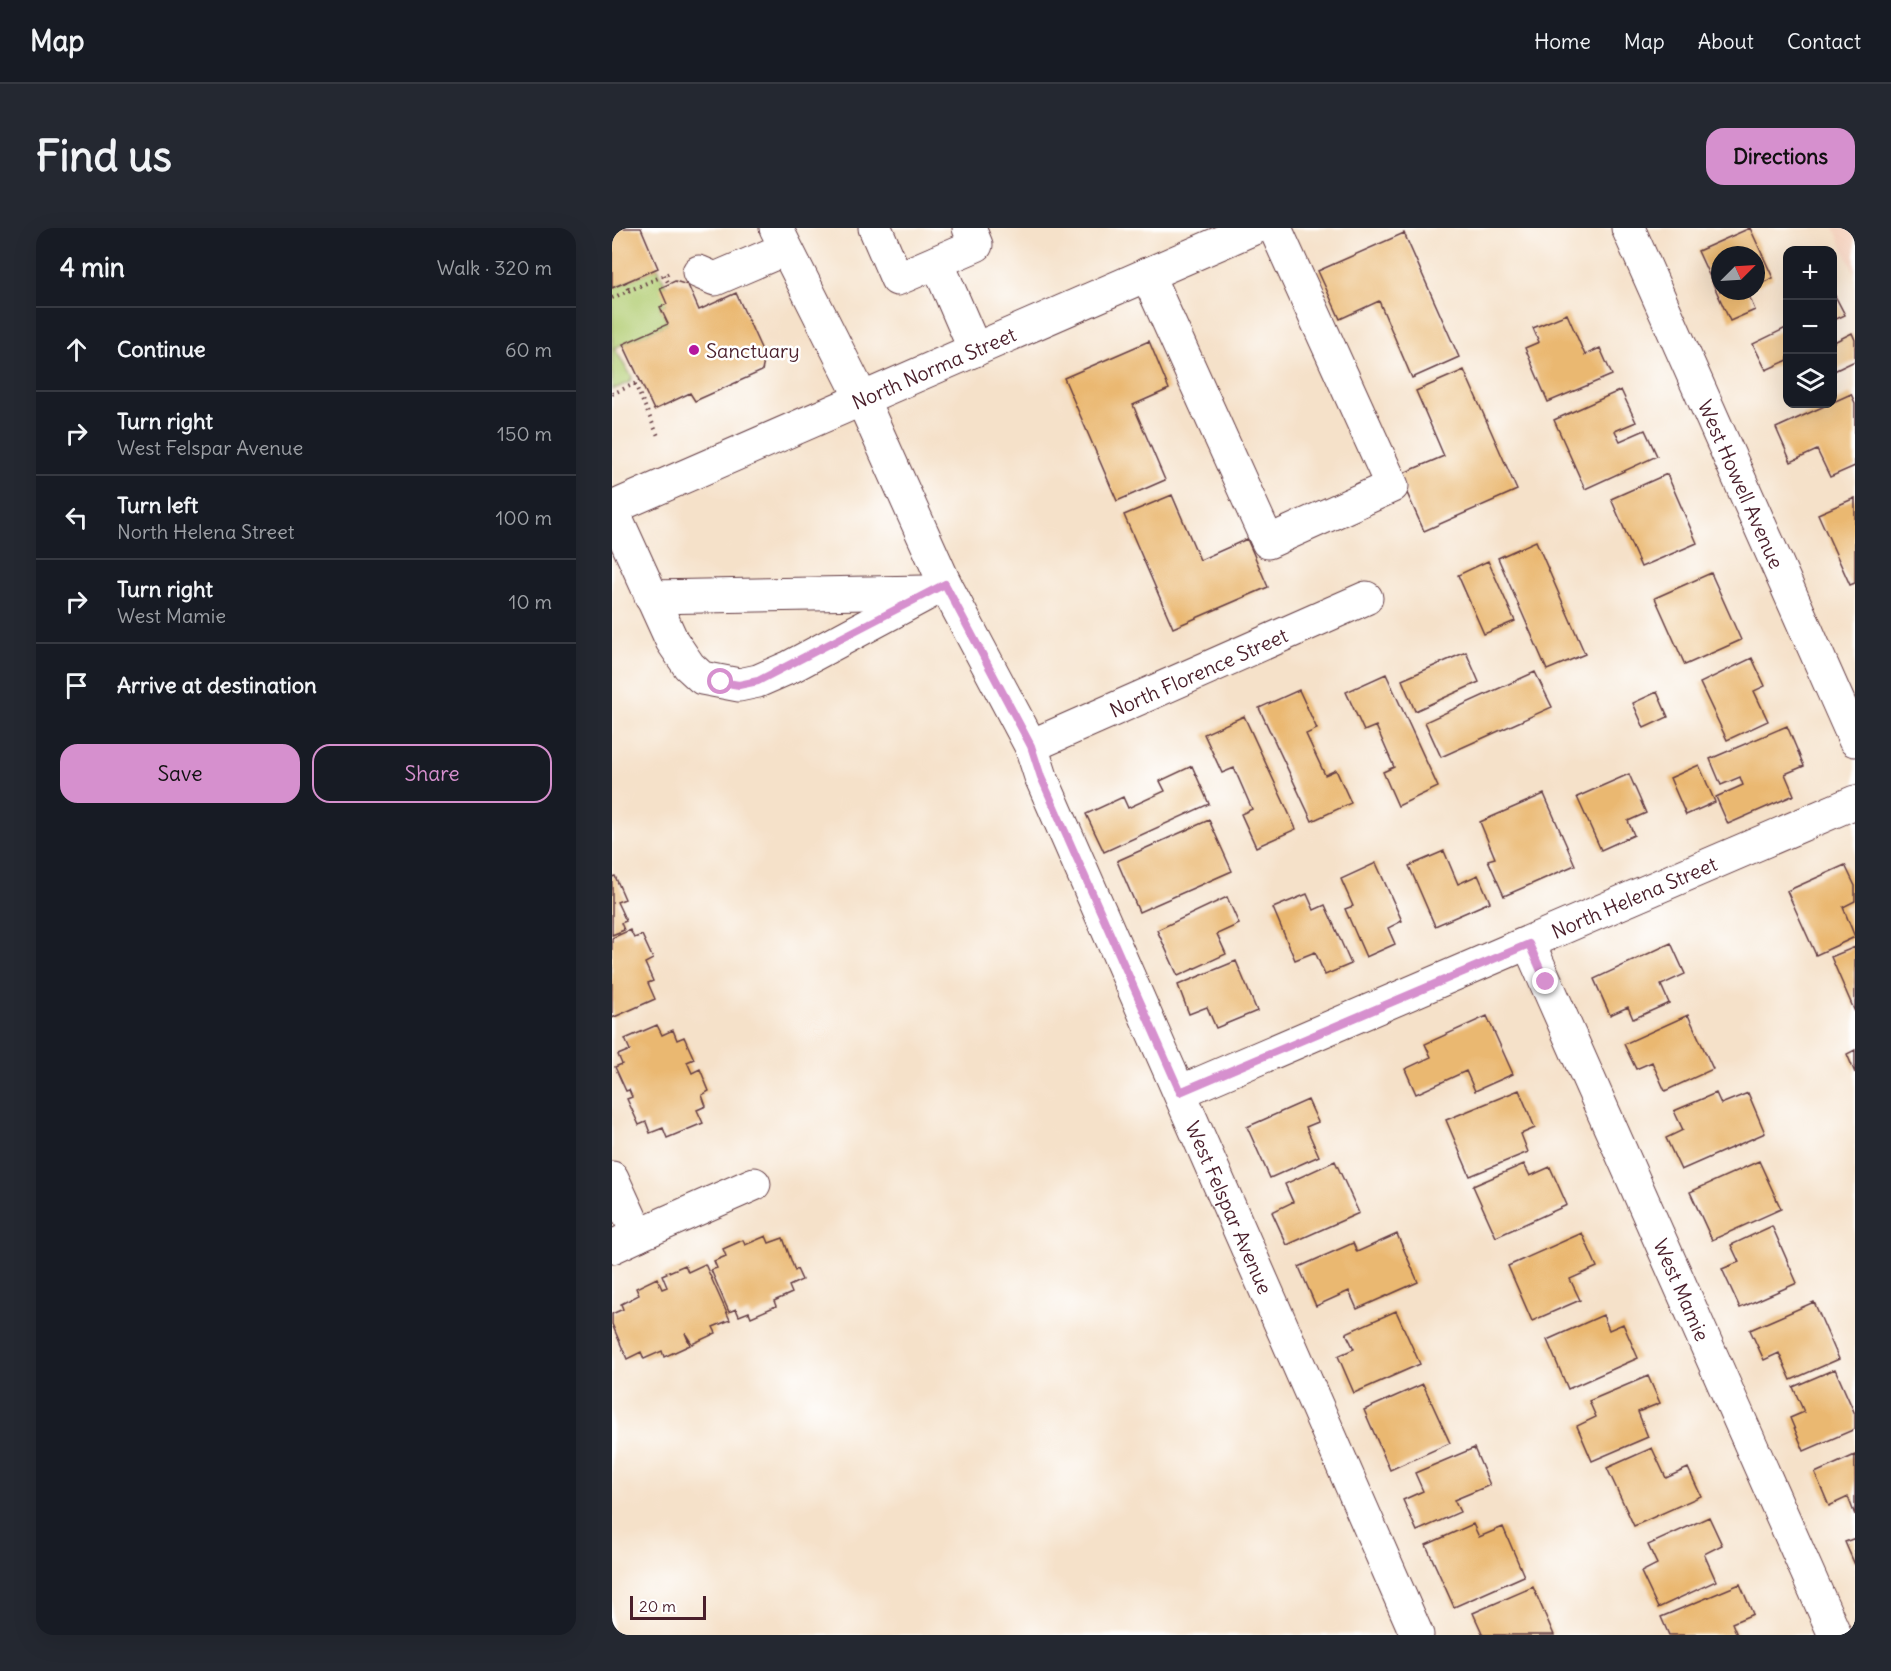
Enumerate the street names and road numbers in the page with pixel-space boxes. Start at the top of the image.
street label: North Norma Street [848,321,1020,414]
street label: West Howell Avenue [1693,396,1790,572]
street label: North Florence Street [1106,622,1291,722]
street label: North Helena Street [1547,850,1721,944]
street label: West Felspar Avenue [1181,1117,1278,1298]
street label: West Mamie [1649,1235,1716,1345]

